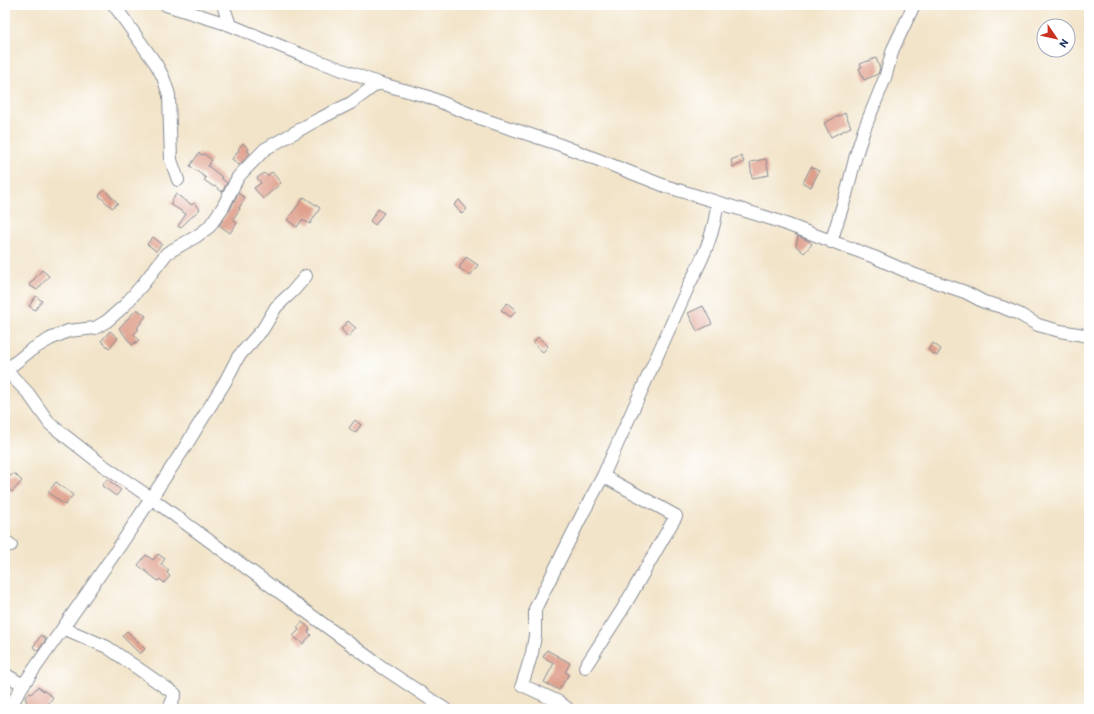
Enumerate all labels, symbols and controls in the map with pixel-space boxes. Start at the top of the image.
north arrow [1036,18,1076,58]
text: N [1056,37,1071,50]

